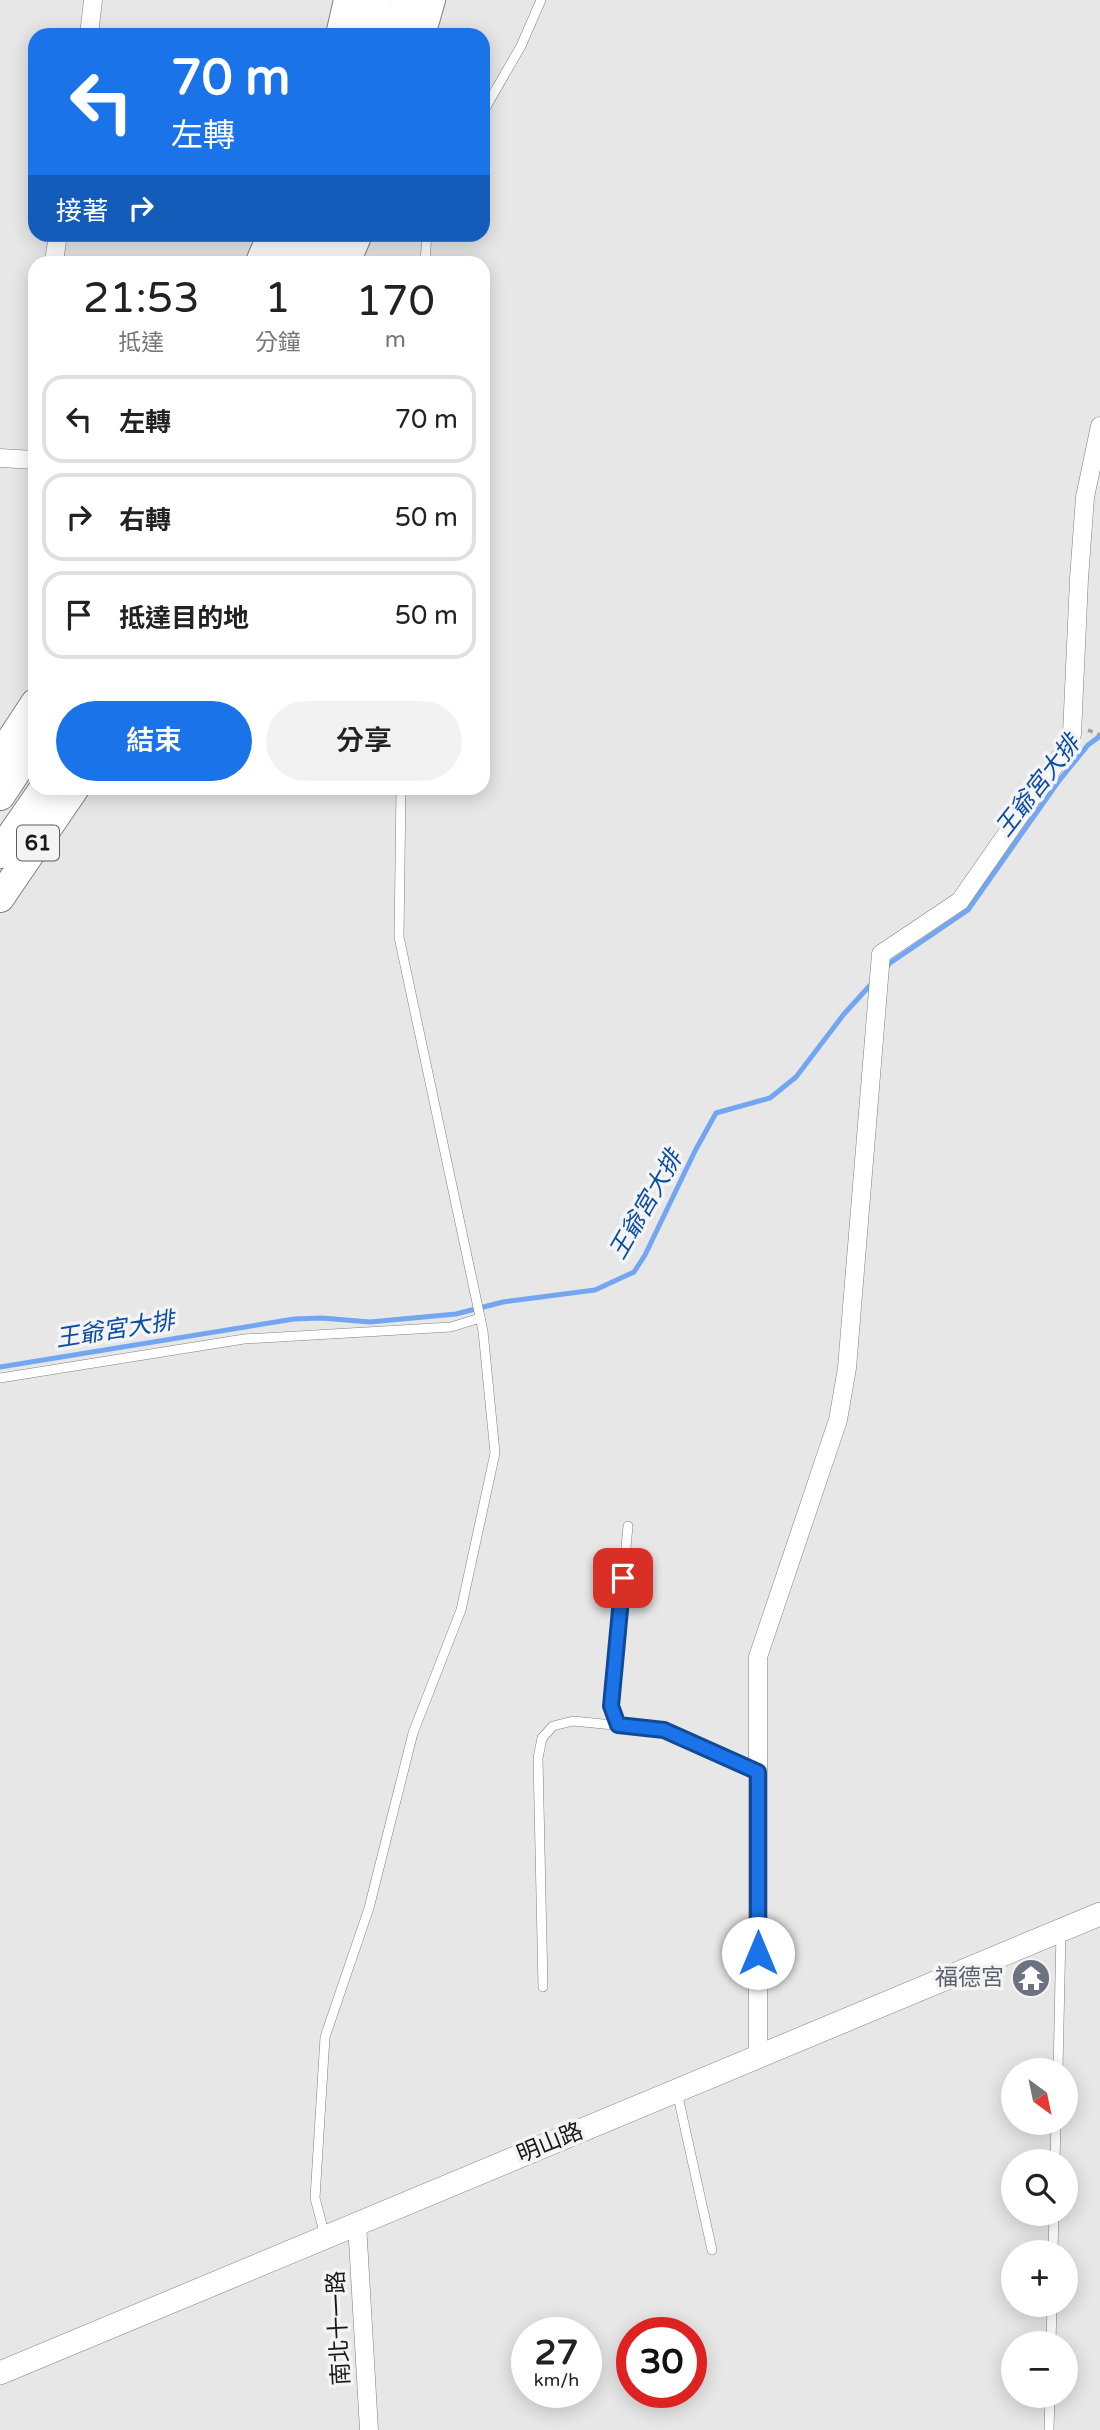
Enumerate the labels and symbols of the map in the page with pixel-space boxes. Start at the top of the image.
water label: 王爺宮大排 [990,727,1088,842]
road number: 61 [17,826,59,860]
water label: 王爺宮大排 [603,1143,690,1264]
water label: 王爺宮大排 [53,1306,179,1354]
pin [593,1548,653,1608]
position arrow [721,1916,795,1990]
temple icon: 福德宮 [1010,1957,1052,1999]
place label: 福德宮 [935,1964,1004,1992]
north arrow [1001,2058,1078,2135]
street label: 明山路 [513,2117,587,2169]
street label: 南北十一路 [322,2270,356,2386]
speed limit sign: 30 [616,2317,707,2408]

